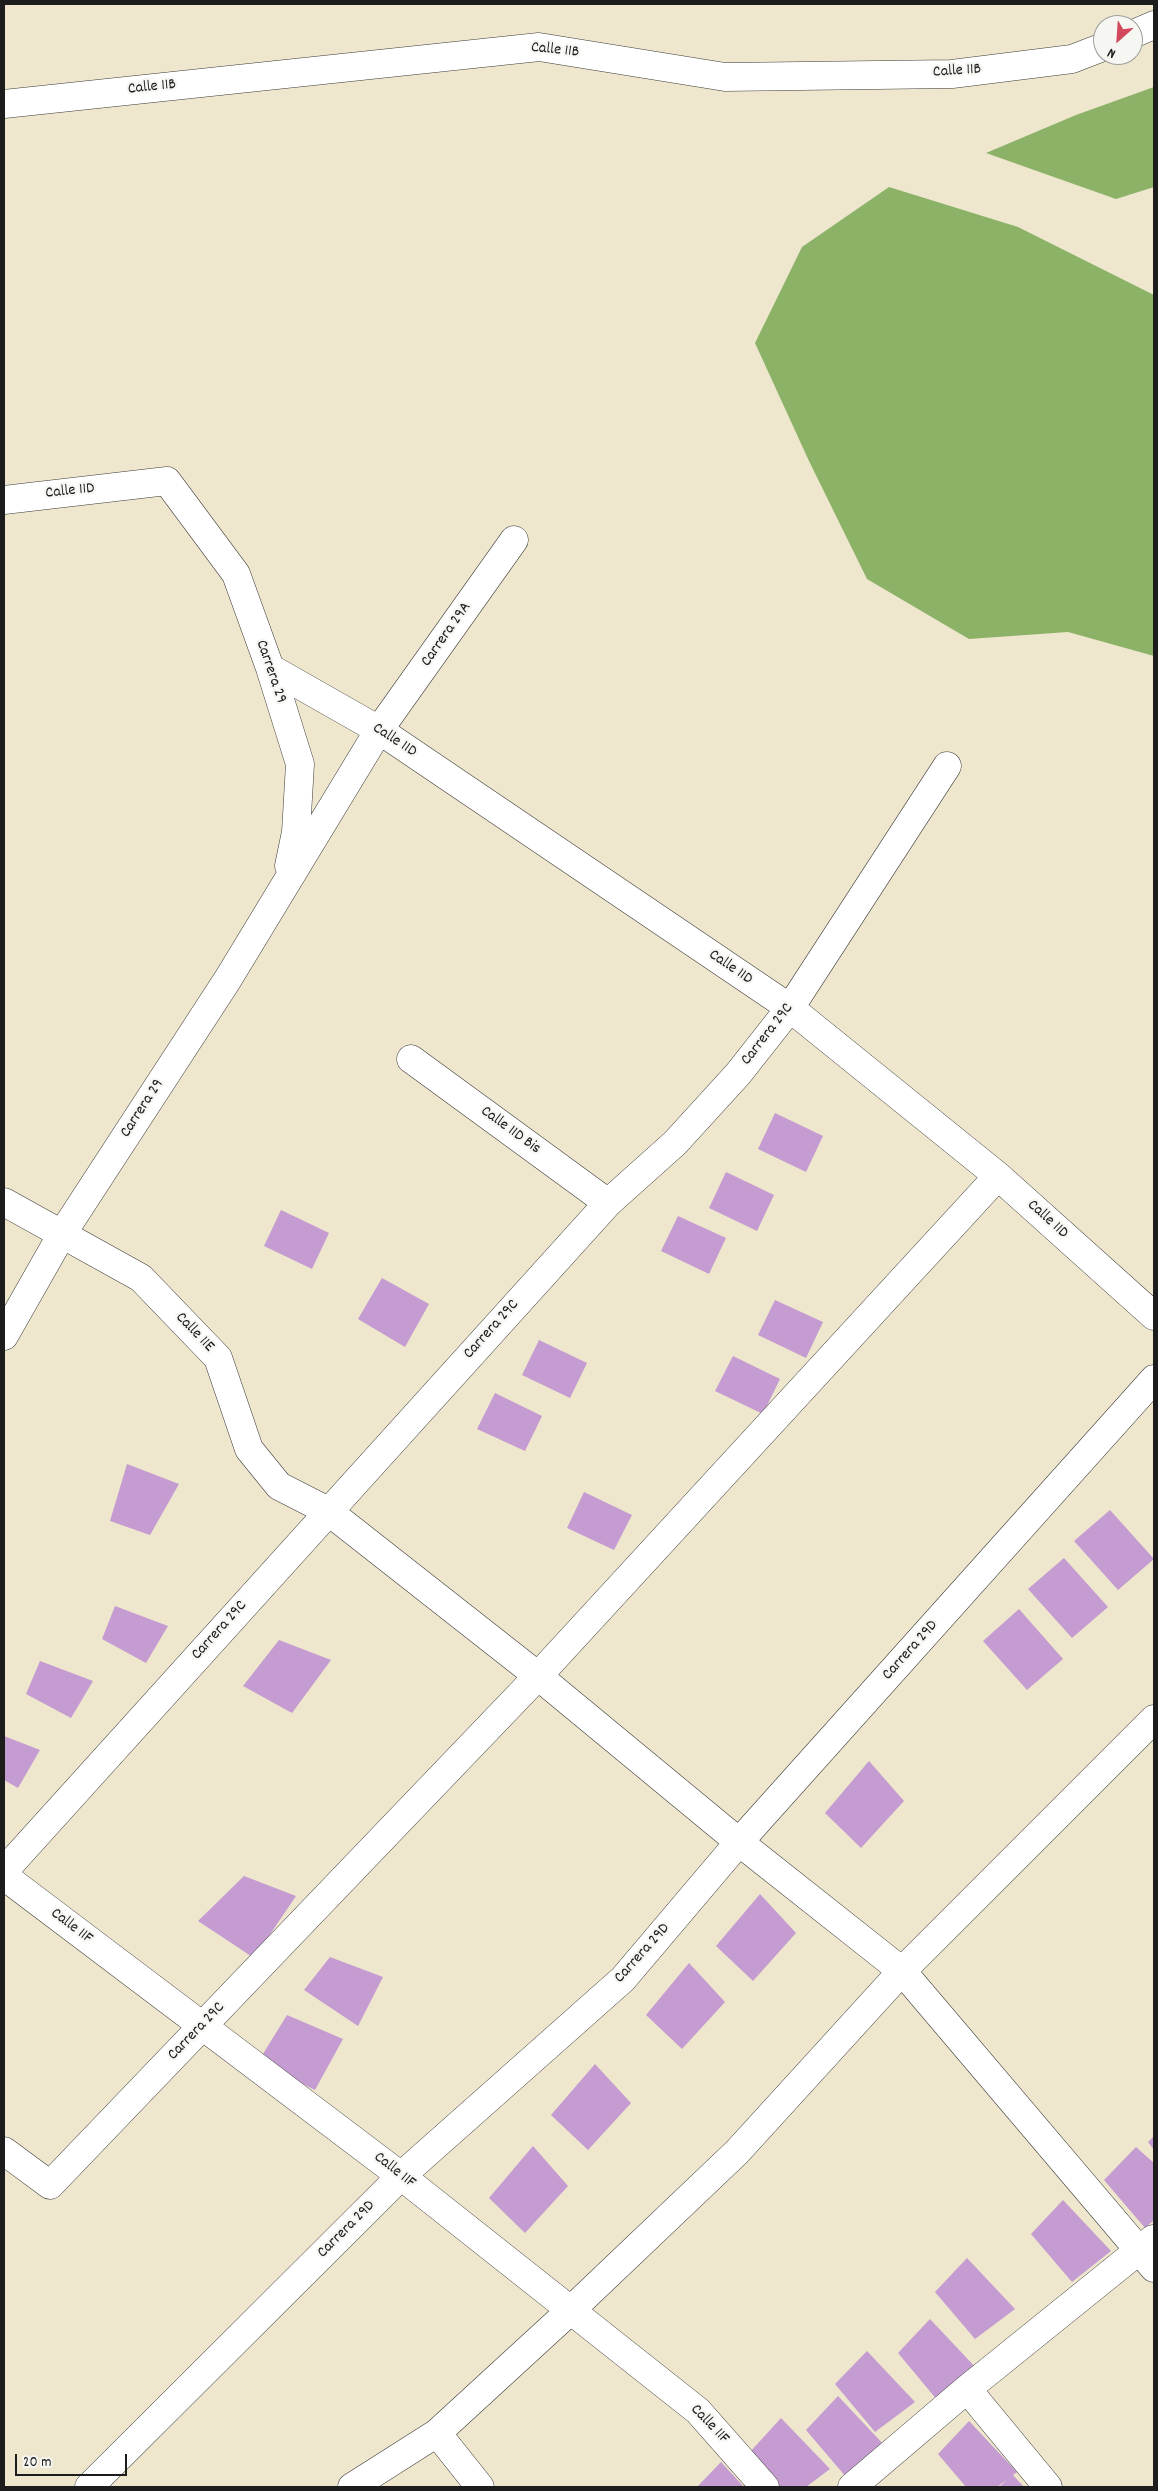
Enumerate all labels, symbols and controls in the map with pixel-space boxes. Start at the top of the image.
north arrow [1093,15,1143,65]
street label: Calle 11B [530,39,580,63]
text: N [1104,42,1119,63]
street label: Calle 11B [932,61,982,83]
street label: Calle 11B [127,76,177,100]
street label: Calle 11D [45,480,95,504]
street label: Carrera 29A [418,599,476,671]
street label: Carrera 29 [250,638,290,706]
street label: Calle 11D [368,720,420,762]
street label: Calle 11D [704,946,756,990]
street label: Carrera 29C [738,1000,798,1070]
street label: Carrera 29 [117,1076,169,1142]
street label: Calle 11D Bis [476,1103,544,1159]
street label: Calle 11D [1022,1196,1072,1244]
street label: Carrera 29C [460,1296,524,1364]
street label: Calle 11E [170,1309,218,1357]
street label: Carrera 29C [188,1597,252,1665]
street label: Carrera 29D [879,1617,943,1685]
street label: Calle 11F [46,1905,96,1949]
street label: Carrera 29D [611,1920,675,1988]
street label: Carrera 29C [165,1999,229,2065]
street label: Calle 11F [369,2149,419,2193]
street label: Carrera 29D [314,2197,380,2263]
street label: Calle 11F [685,2401,733,2449]
scale bar [18,2444,130,2476]
text: 20 m [23,2452,51,2474]

